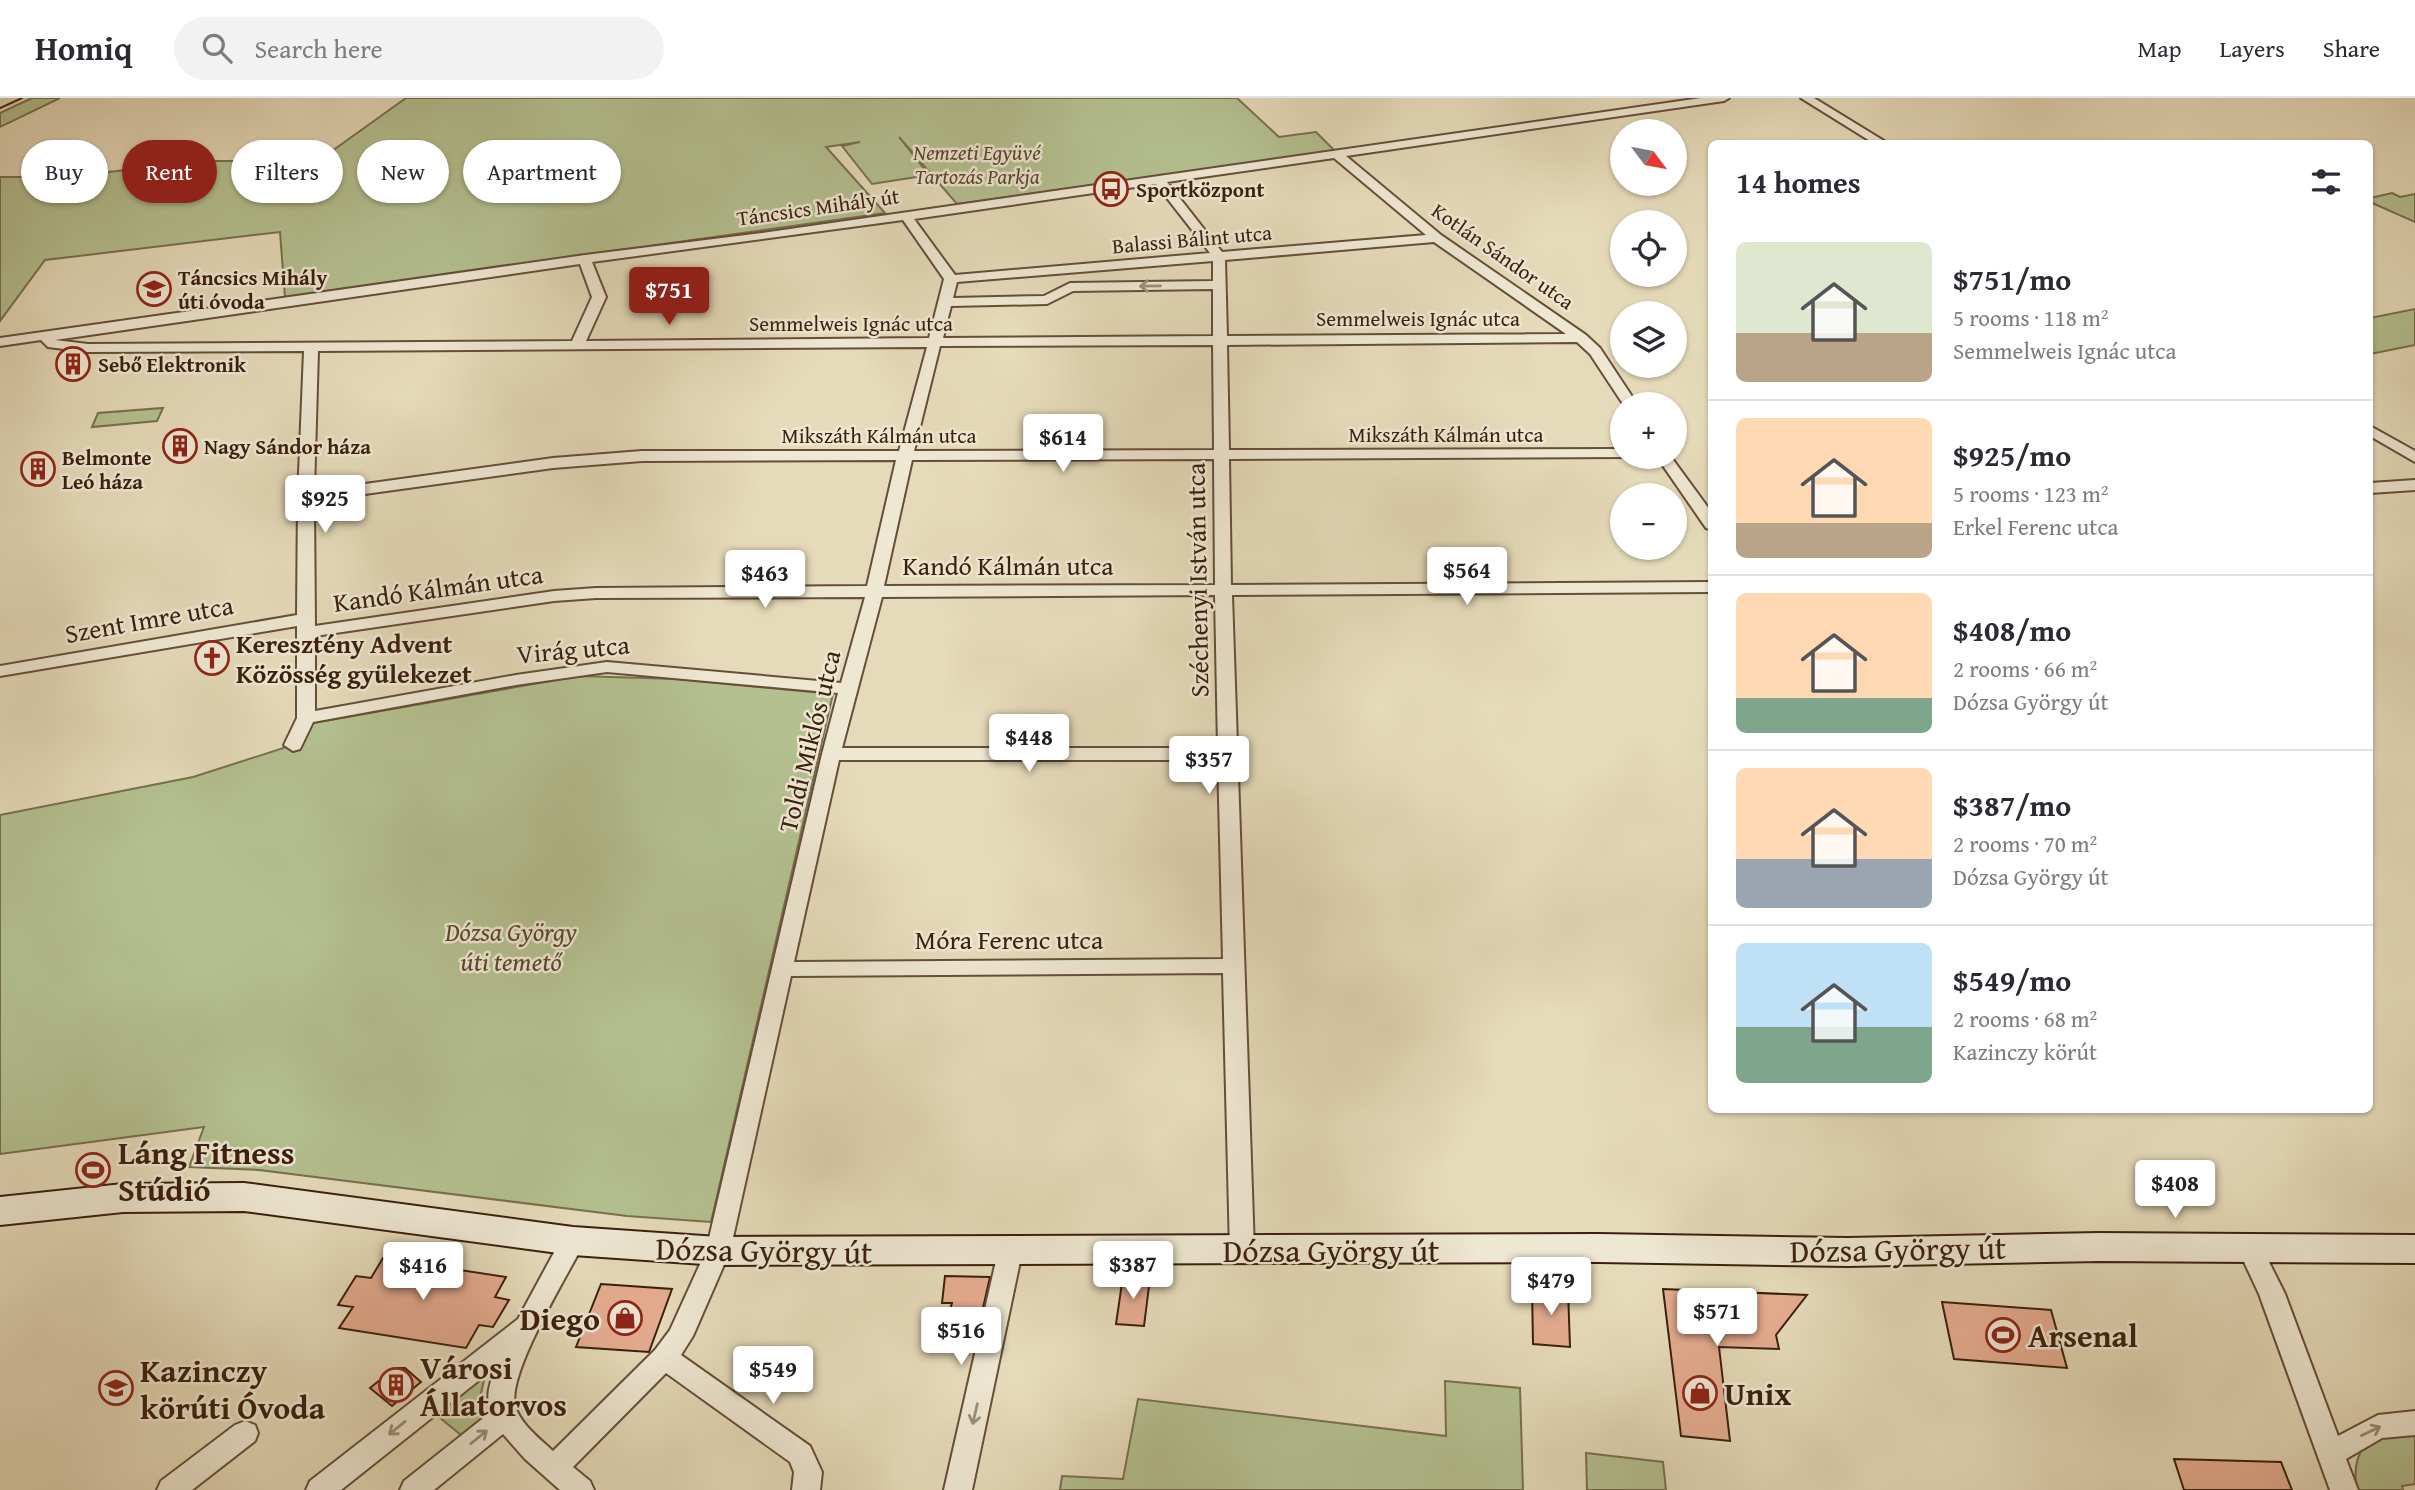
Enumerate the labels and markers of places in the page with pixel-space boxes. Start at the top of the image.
bus stop icon: Sportközpont [1092,170,1130,208]
place label: Sportközpont [1136,174,1264,205]
place label: Táncsics Mihály úti óvoda [178,262,327,317]
pin: $751 [628,268,710,327]
school or university icon: Táncsics Mihály úti óvoda [135,270,173,308]
building icon: Sebő Elektronik [54,345,92,383]
place label: Sebő Elektronik [98,349,247,380]
pin: $614 [1022,414,1104,474]
building icon: Nagy Sándor háza [161,427,199,465]
place label: Nagy Sándor háza [204,431,371,462]
place label: Belmonte Leó háza [62,442,152,497]
building icon: Belmonte Leó háza [19,450,57,488]
pin: $925 [284,476,366,535]
pin: $564 [1426,547,1508,607]
pin: $463 [724,550,806,610]
place label: Keresztény Advent Közösség gyülekezet [236,624,472,693]
church icon: Keresztény Advent Közösség gyülekezet [193,639,231,677]
pin: $448 [988,714,1070,774]
pin: $357 [1168,736,1250,796]
place label: Láng Fitness Stúdió [118,1129,295,1213]
sports icon: Láng Fitness Stúdió [74,1151,112,1189]
pin: $408 [2134,1160,2216,1220]
pin: $416 [382,1242,464,1302]
pin: $387 [1092,1242,1174,1301]
pin: $479 [1510,1258,1592,1317]
pin: $571 [1676,1288,1758,1348]
place label: Diego [520,1295,600,1342]
shop icon: Diego [606,1299,644,1337]
pin: $516 [920,1308,1002,1367]
place label: Arsenal [2028,1312,2138,1359]
sports icon: Arsenal [1984,1316,2022,1354]
place label: Városi Állatorvos [420,1344,567,1428]
pin: $549 [732,1346,814,1406]
place label: Kazinczy körúti Óvoda [140,1347,326,1431]
building icon: Városi Állatorvos [377,1366,415,1404]
school or university icon: Kazinczy körúti Óvoda [97,1369,135,1407]
place label: Unix [1724,1370,1791,1417]
shop icon: Unix [1681,1374,1719,1412]

